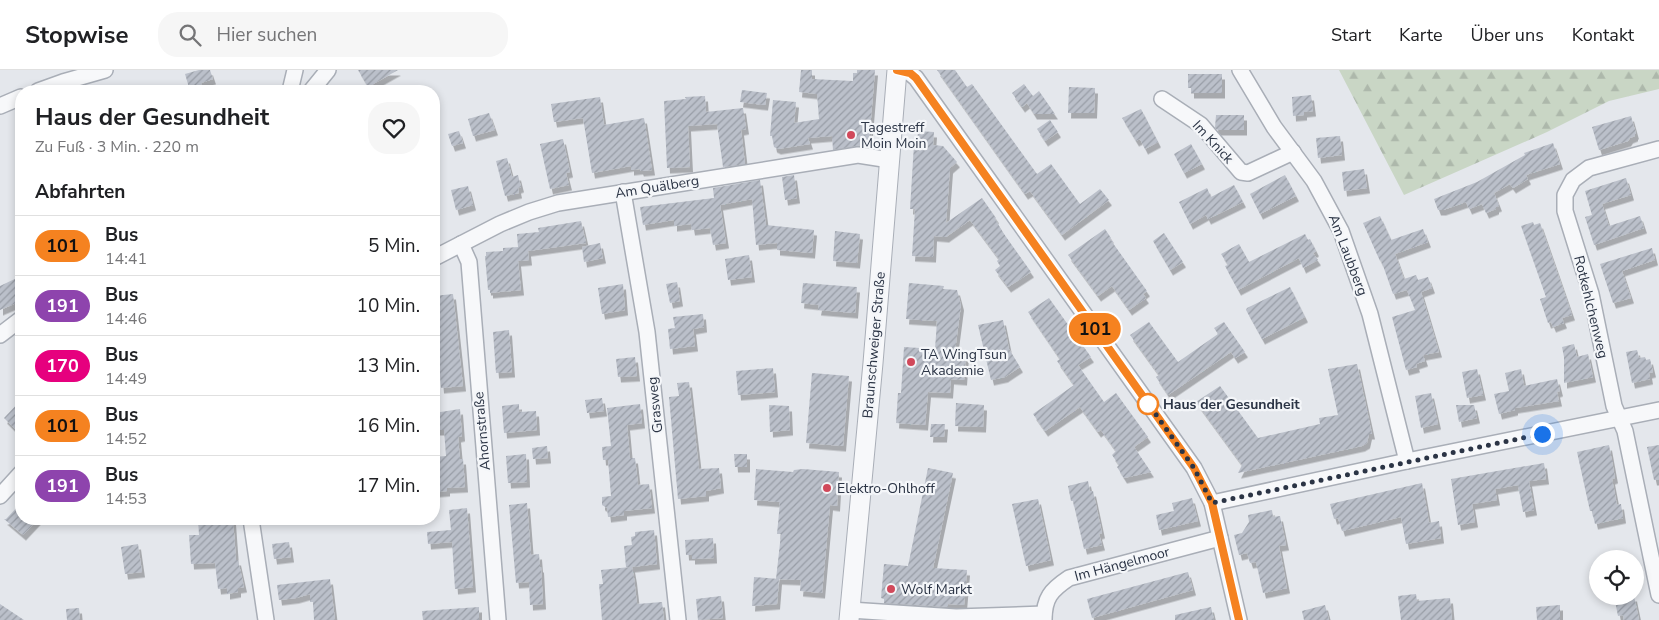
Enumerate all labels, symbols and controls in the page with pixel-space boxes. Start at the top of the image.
search box [158,12,508,57]
text: Stopwise [25,19,128,51]
icon: search [176,21,204,49]
text: Hier suchen [216,22,317,48]
text: Start [1331,23,1371,47]
text: Karte [1399,23,1443,47]
text: Über uns [1471,23,1544,47]
text: Kontakt [1572,23,1634,47]
text: Haus der Gesundheit [35,101,269,133]
button: heart [368,102,420,154]
street label: Im Knick [1188,116,1239,168]
place label: Tagestreff Moin Moin [861,118,927,153]
marker: Tagestreff Moin Moin [845,129,857,141]
text: Zu Fuß · 3 Min. · 220 m [35,136,199,158]
street label: Am Quälberg [614,171,700,203]
text: Abfahrten [35,179,125,205]
street label: Am Laubberg [1324,212,1372,298]
text: Bus [105,222,138,248]
text: 5 Min. [368,233,420,259]
text: 101 [46,234,79,258]
text: 14:41 [105,248,147,270]
street label: Rotkehlchenweg [1569,254,1613,360]
street label: Braunschweiger Straße [858,271,890,419]
text: Bus [105,282,138,308]
text: 10 Min. [357,293,420,319]
text: 191 [46,294,79,318]
text: 14:46 [105,308,147,330]
line badge: 101 [1066,313,1124,345]
text: 101 [1079,317,1111,341]
text: Bus [105,342,138,368]
place label: TA WingTsun Akademie [921,345,1007,380]
text: 13 Min. [357,353,420,379]
text: 170 [46,354,79,378]
marker: TA WingTsun Akademie [905,356,917,368]
text: 14:49 [105,368,147,390]
street label: Grasweg [643,376,667,434]
street label: Ahornstraße [469,391,495,471]
marker: Haus der Gesundheit [1137,393,1159,415]
place label: Haus der Gesundheit [1163,395,1300,414]
text: Bus [105,402,138,428]
text: 16 Min. [357,413,420,439]
text: 101 [46,414,79,438]
your location [1530,422,1555,447]
text: 14:52 [105,428,147,450]
text: Bus [105,462,138,488]
text: 17 Min. [357,473,420,499]
text: 191 [46,474,79,498]
place label: Elektro-Ohlhoff [837,479,935,498]
marker: Elektro-Ohlhoff [821,482,833,494]
text: 14:53 [105,488,147,510]
street label: Im Hängelmoor [1072,542,1172,586]
map controls [1589,550,1644,605]
button: locate [1589,550,1644,605]
place label: Wolf Markt [901,580,972,599]
marker: Wolf Markt [885,583,897,595]

